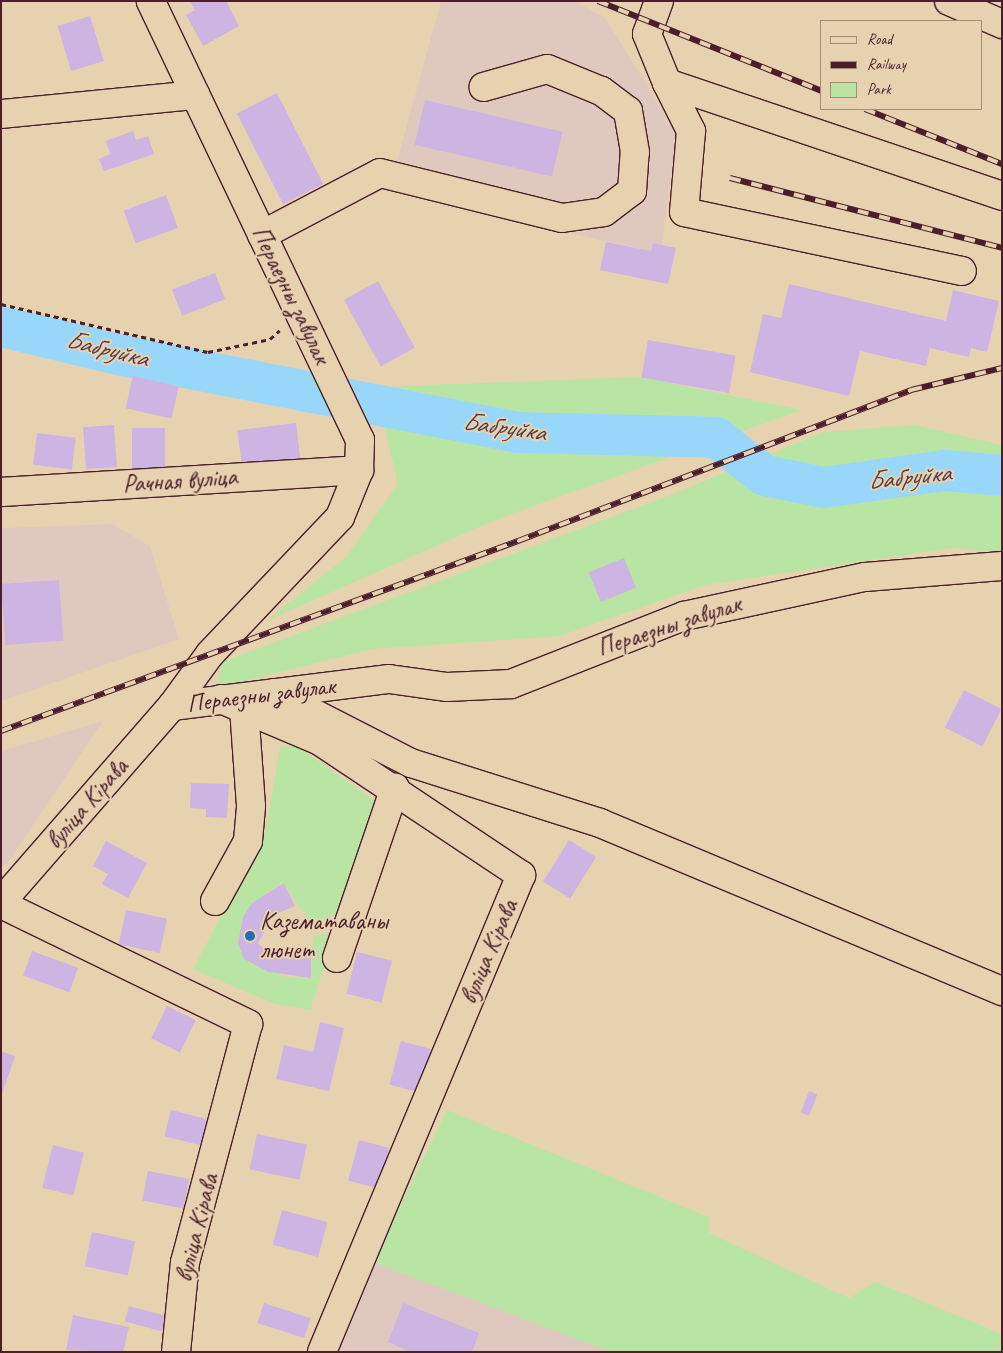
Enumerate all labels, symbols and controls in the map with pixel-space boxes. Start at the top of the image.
legend [820,20,983,110]
text: Road [867,30,892,49]
text: Railway [867,55,906,74]
text: Park [867,80,891,99]
street label: Пераезны завулак [245,221,337,369]
water label: Бабруйка [63,324,151,374]
water label: Бабруйка [461,406,547,448]
water label: Бабруйка [866,457,952,497]
street label: Рачная вуліца [123,462,237,500]
street label: Пераезны завулак [593,589,745,663]
street label: Пераезны завулак [185,671,337,719]
street label: вуліца Кірава [40,753,134,855]
street label: вуліца Кірава [454,895,524,1009]
place label: Казематаваны люнет [260,907,388,966]
marker: Казематаваны люнет [244,930,256,942]
street label: вуліца Кірава [169,1171,225,1285]

